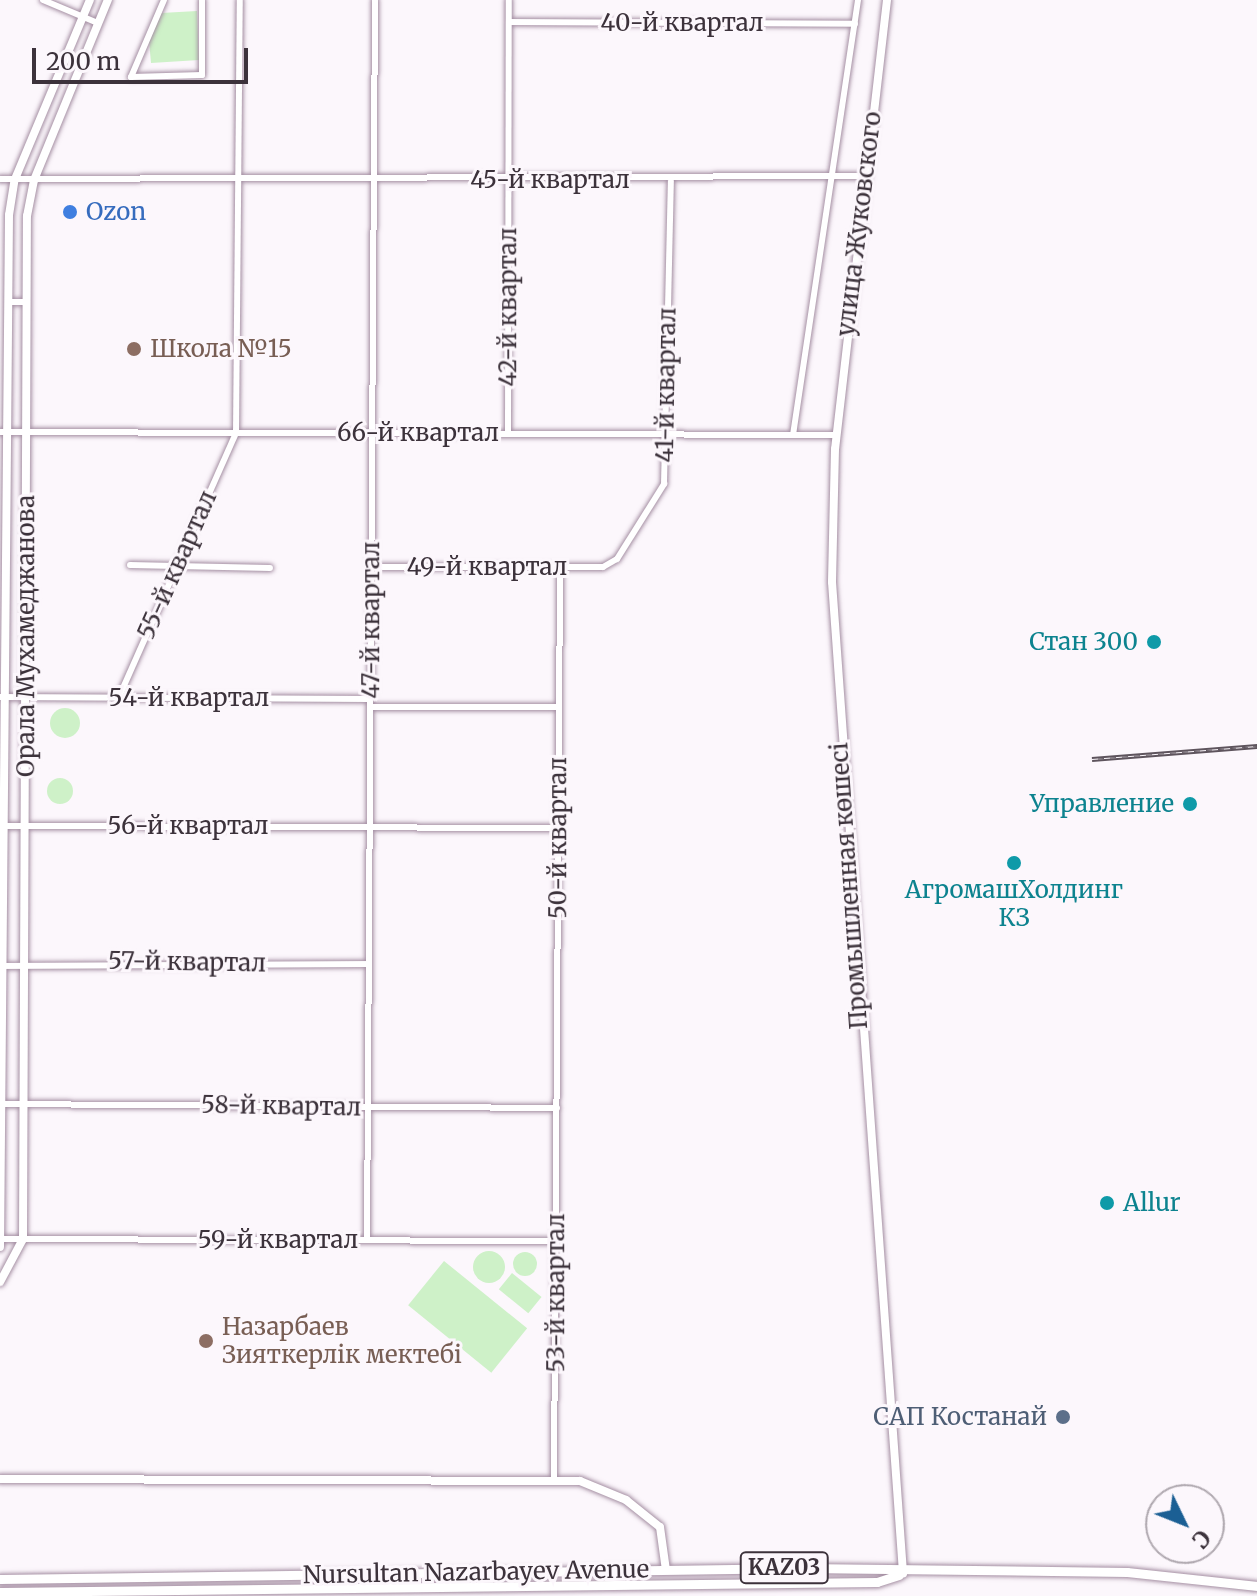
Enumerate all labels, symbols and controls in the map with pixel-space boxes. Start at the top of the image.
street label: 40-й квартал [601,9,763,37]
scale bar [36,32,252,82]
text: 200 m [46,46,120,77]
street label: улица Жуковского [831,110,887,338]
street label: 45-й квартал [470,166,630,194]
place label: Ozon [86,198,146,226]
marker: Ozon [61,203,79,221]
street label: 42-й квартал [494,227,522,387]
street label: 41-й квартал [650,307,682,463]
place label: Школа №15 [150,335,292,363]
marker: Школа №15 [125,340,143,358]
street label: 66-й квартал [337,419,499,447]
street label: 55-й квартал [131,486,223,644]
street label: Орала Мухамеджанова [12,495,40,777]
street label: 47-й квартал [357,541,385,699]
street label: 49-й квартал [407,553,567,581]
place label: Стан 300 [1029,628,1138,656]
marker: Стан 300 [1145,633,1163,651]
street label: 54-й квартал [109,684,269,712]
street label: Промышленная көшесі [825,742,873,1030]
street label: 50-й квартал [544,757,572,919]
place label: Управление [1030,790,1174,818]
marker: Управление [1181,795,1199,813]
street label: 56-й квартал [107,812,269,840]
marker: АгромашХолдинг КЗ [1005,854,1023,872]
place label: АгромашХолдинг КЗ [905,876,1123,932]
street label: 57-й квартал [108,946,266,978]
street label: 58-й квартал [201,1090,361,1122]
place label: Allur [1123,1189,1181,1217]
marker: Allur [1098,1194,1116,1212]
street label: 53-й квартал [542,1213,570,1373]
street label: 59-й квартал [198,1226,358,1254]
place label: Назарбаев Зияткерлік мектебі [222,1313,462,1369]
marker: Назарбаев Зияткерлік мектебі [197,1332,215,1350]
place label: САП Костанай [873,1403,1047,1431]
marker: САП Костанай [1054,1408,1072,1426]
north arrow [1145,1484,1225,1564]
text: С [1186,1524,1216,1554]
road number: KАZ03 [738,1550,830,1586]
street label: Nursultan Nazarbayev Avenue [303,1555,649,1589]

